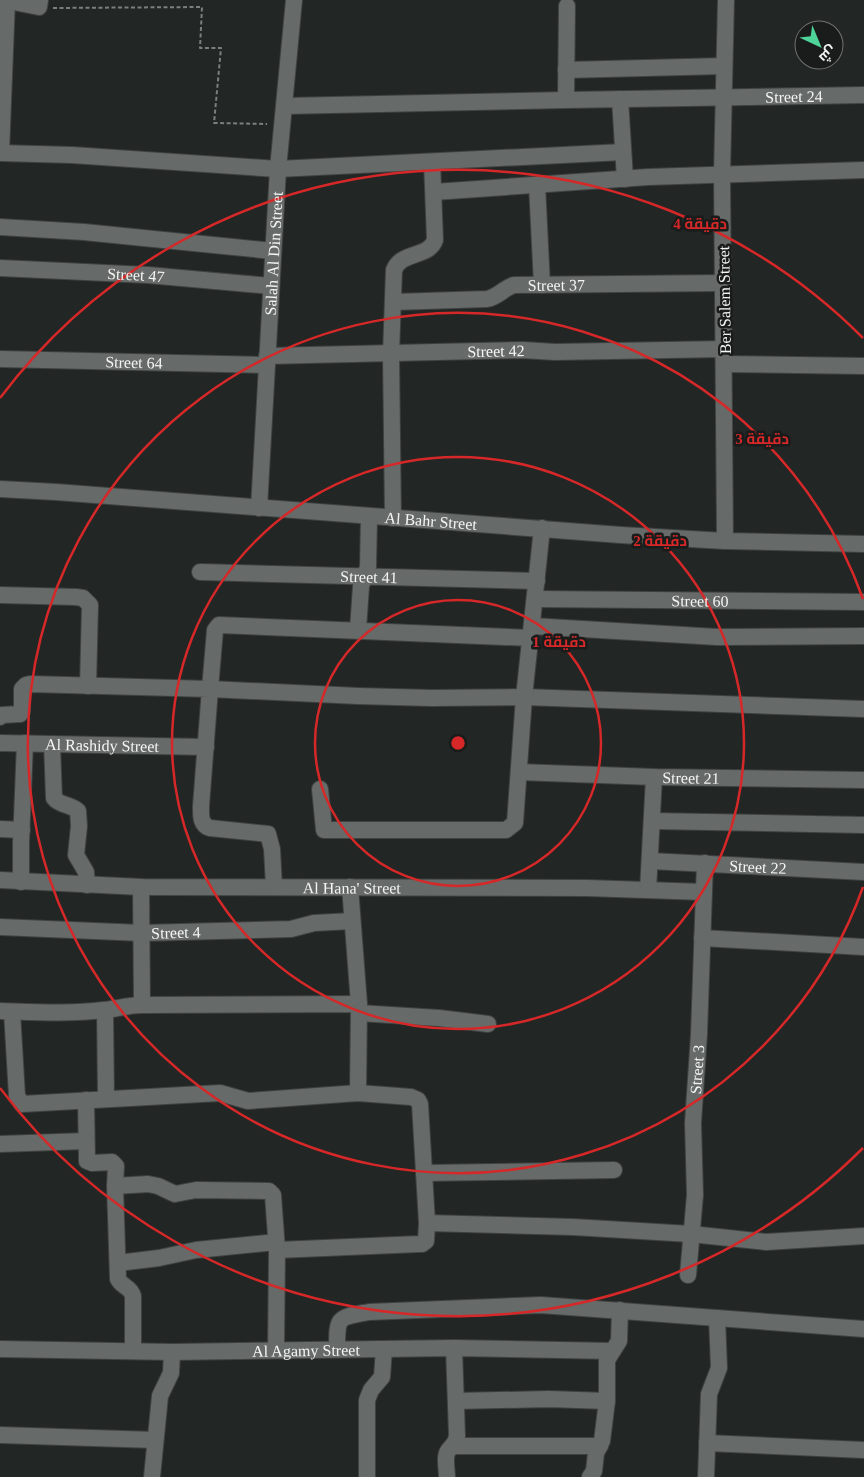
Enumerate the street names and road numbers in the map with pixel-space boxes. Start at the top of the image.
street label: Street 24 [765,88,823,106]
street label: Salah Al Din Street [262,190,286,316]
street label: Ber Salem Street [715,245,734,354]
street label: Street 47 [107,265,165,285]
street label: Street 37 [528,276,585,294]
street label: Street 42 [467,342,525,360]
street label: Street 64 [105,353,163,372]
street label: Al Bahr Street [384,509,478,533]
street label: Street 41 [340,568,398,586]
street label: Street 60 [671,592,729,610]
street label: Al Rashidy Street [45,736,160,755]
street label: Street 21 [662,769,720,787]
street label: Street 22 [729,857,787,877]
street label: Al Hana' Street [303,879,401,897]
street label: Street 4 [151,923,201,942]
street label: Street 3 [687,1044,707,1095]
street label: Al Agamy Street [252,1341,360,1360]

